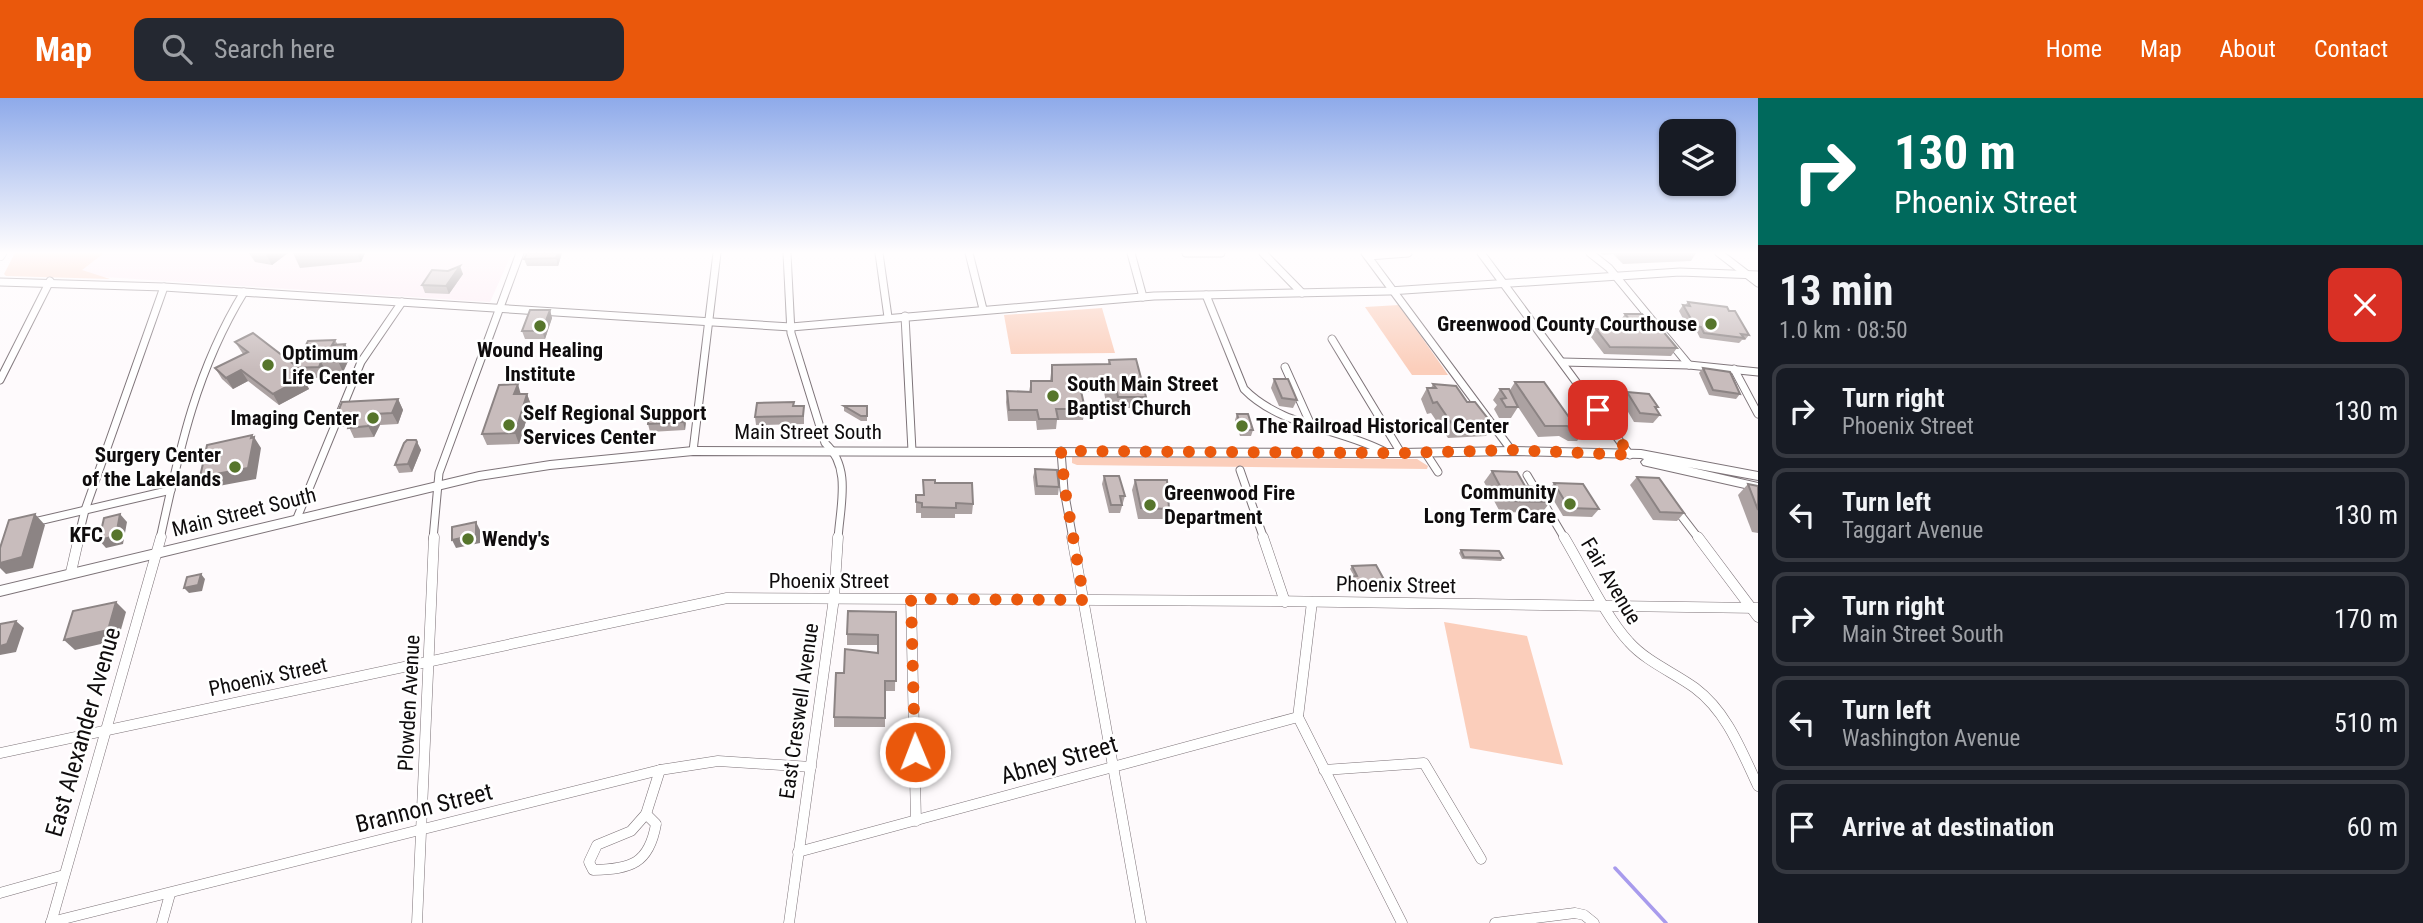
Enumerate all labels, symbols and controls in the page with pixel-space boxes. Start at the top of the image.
search box [134,18,624,81]
text: Map [35,30,92,69]
icon: search [158,30,196,68]
text: Search here [214,34,335,64]
text: Home [2046,35,2102,63]
text: Map [2140,35,2182,63]
text: About [2220,35,2276,63]
text: Contact [2314,35,2388,63]
map controls [1659,119,1736,196]
button: layers [1659,119,1736,196]
text: 130 m [1894,124,2016,181]
icon: right [1779,126,1870,217]
text: Phoenix Street [1894,183,2077,221]
text: 13 min [1779,266,1894,315]
button: close [2328,268,2402,342]
place label: Greenwood County Courthouse [1437,312,1697,336]
marker: Greenwood County Courthouse [1703,316,1719,332]
text: 1.0 km · 08:50 [1779,317,1908,344]
marker: Wound Healing Institute [532,318,548,334]
place label: Wound Healing Institute [477,338,603,386]
place label: Optimum Life Center [282,341,375,389]
marker: Optimum Life Center [260,357,276,373]
place label: South Main Street Baptist Church [1067,372,1218,420]
pin [1568,380,1628,440]
text: Turn right [1842,383,1944,413]
marker: South Main Street Baptist Church [1045,388,1061,404]
icon: arrive [1579,391,1617,429]
icon: right [1783,392,1821,430]
text: 130 m [2334,396,2398,426]
place label: Self Regional Support Services Center [523,401,707,449]
place label: Imaging Center [230,406,359,430]
marker: Imaging Center [365,410,381,426]
text: Phoenix Street [1842,413,1974,440]
place label: The Railroad Historical Center [1256,414,1509,438]
marker: Self Regional Support Services Center [501,417,517,433]
marker: The Railroad Historical Center [1234,418,1250,434]
street label: Main Street South [734,420,882,444]
place label: Surgery Center of the Lakelands [82,443,221,491]
marker: Surgery Center of the Lakelands [227,459,243,475]
place label: Community Long Term Care [1424,480,1557,528]
place label: Greenwood Fire Department [1164,481,1295,529]
street label: Main Street South [169,482,319,542]
text: Turn left [1842,487,1931,517]
marker: Community Long Term Care [1562,496,1578,512]
icon: left [1783,496,1821,534]
marker: Greenwood Fire Department [1142,497,1158,513]
text: 130 m [2334,500,2398,530]
text: Taggart Avenue [1842,517,1983,544]
place label: KFC [69,523,103,547]
marker: KFC [109,527,125,543]
place label: Wendy's [482,527,550,551]
marker: Wendy's [460,531,476,547]
street label: Fair Avenue [1576,534,1646,629]
street label: Phoenix Street [769,569,889,593]
street label: Phoenix Street [1336,572,1456,598]
text: Turn right [1842,591,1944,621]
icon: right [1783,600,1821,638]
text: 170 m [2334,604,2398,634]
text: Main Street South [1842,621,2004,648]
street label: East Creswell Avenue [775,622,823,800]
street label: East Alexander Avenue [40,624,126,840]
street label: Plowden Avenue [393,634,425,772]
street label: Phoenix Street [207,653,329,701]
text: Turn left [1842,695,1931,725]
icon: left [1783,704,1821,742]
text: 510 m [2334,708,2398,738]
position arrow [878,715,952,789]
text: Washington Avenue [1842,725,2020,752]
street label: Abney Street [997,730,1121,790]
street label: Brannon Street [353,777,495,839]
icon: arrive [1783,808,1821,846]
text: Arrive at destination [1842,812,2054,842]
text: 60 m [2347,812,2398,842]

